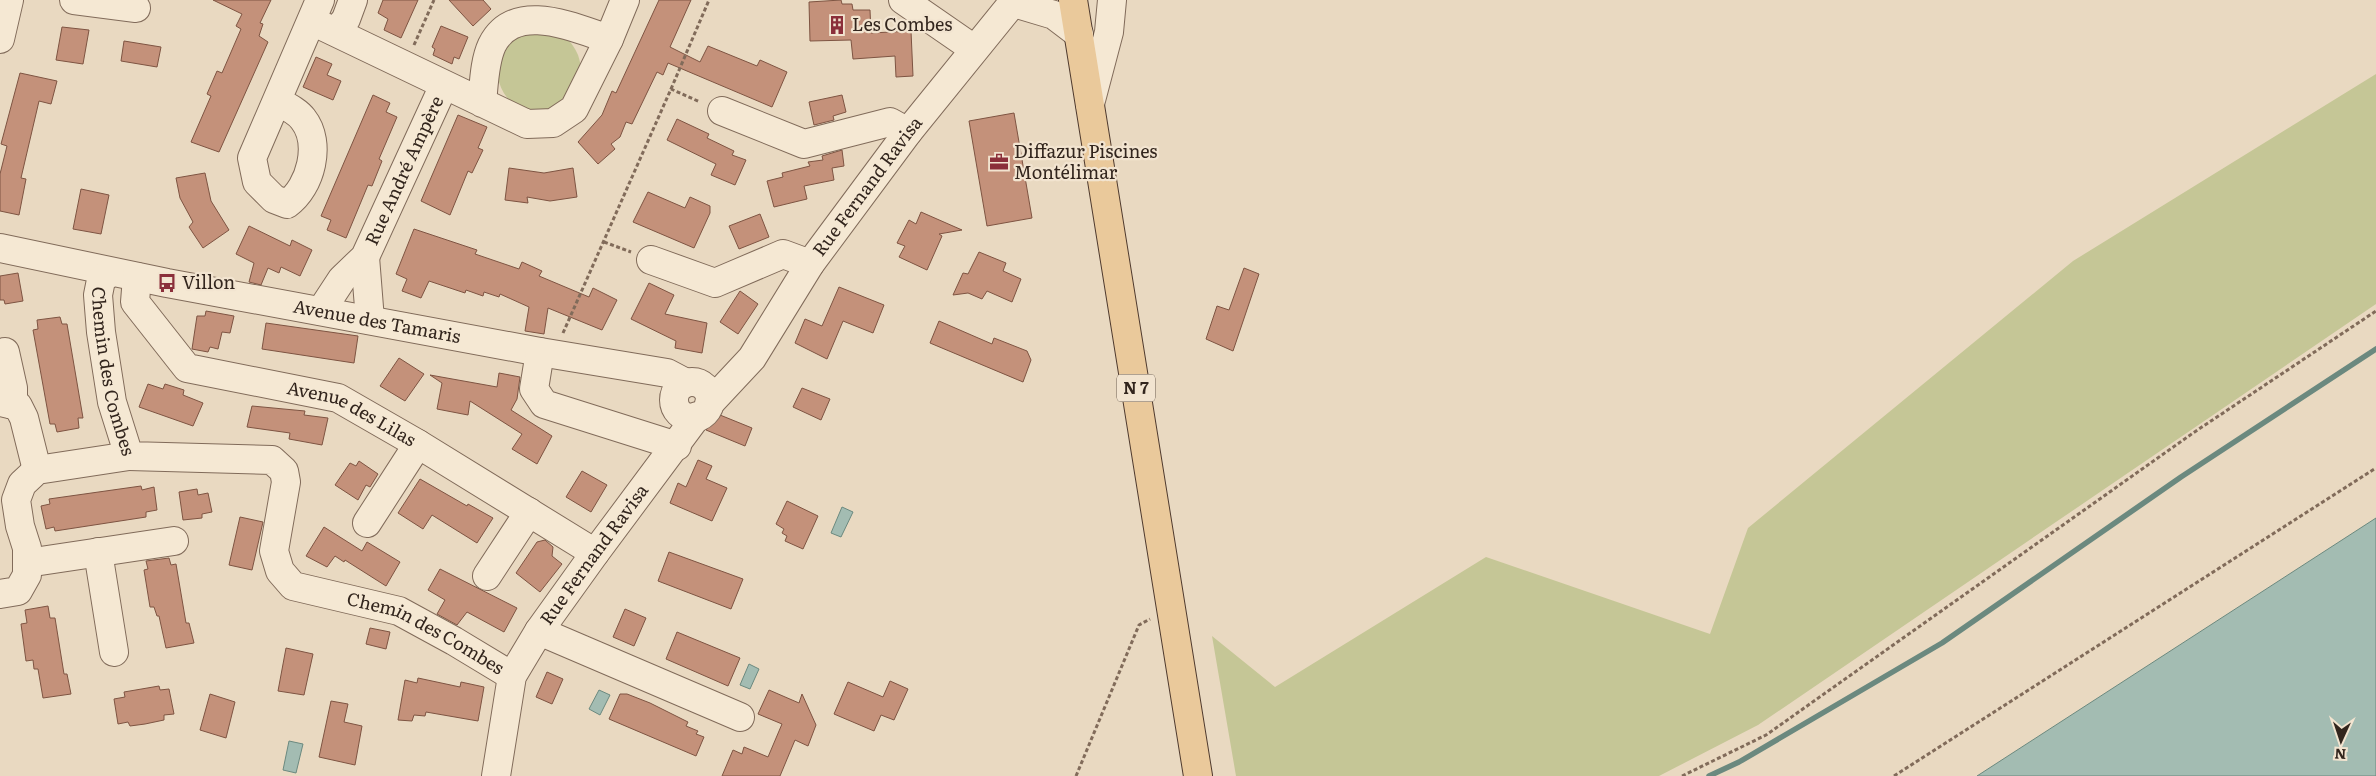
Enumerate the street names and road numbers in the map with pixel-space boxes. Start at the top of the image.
street label: Rue André Ampère [357,91,449,249]
street label: Rue Fernand Ravisa [805,109,928,261]
street label: Chemin des Combes [85,284,143,459]
street label: Avenue des Tamaris [291,292,463,349]
street label: Avenue des Lilas [285,373,422,452]
road number: N 7 [1117,374,1155,402]
street label: Rue Fernand Ravisa [533,478,654,630]
street label: Chemin des Combes [344,584,510,680]

